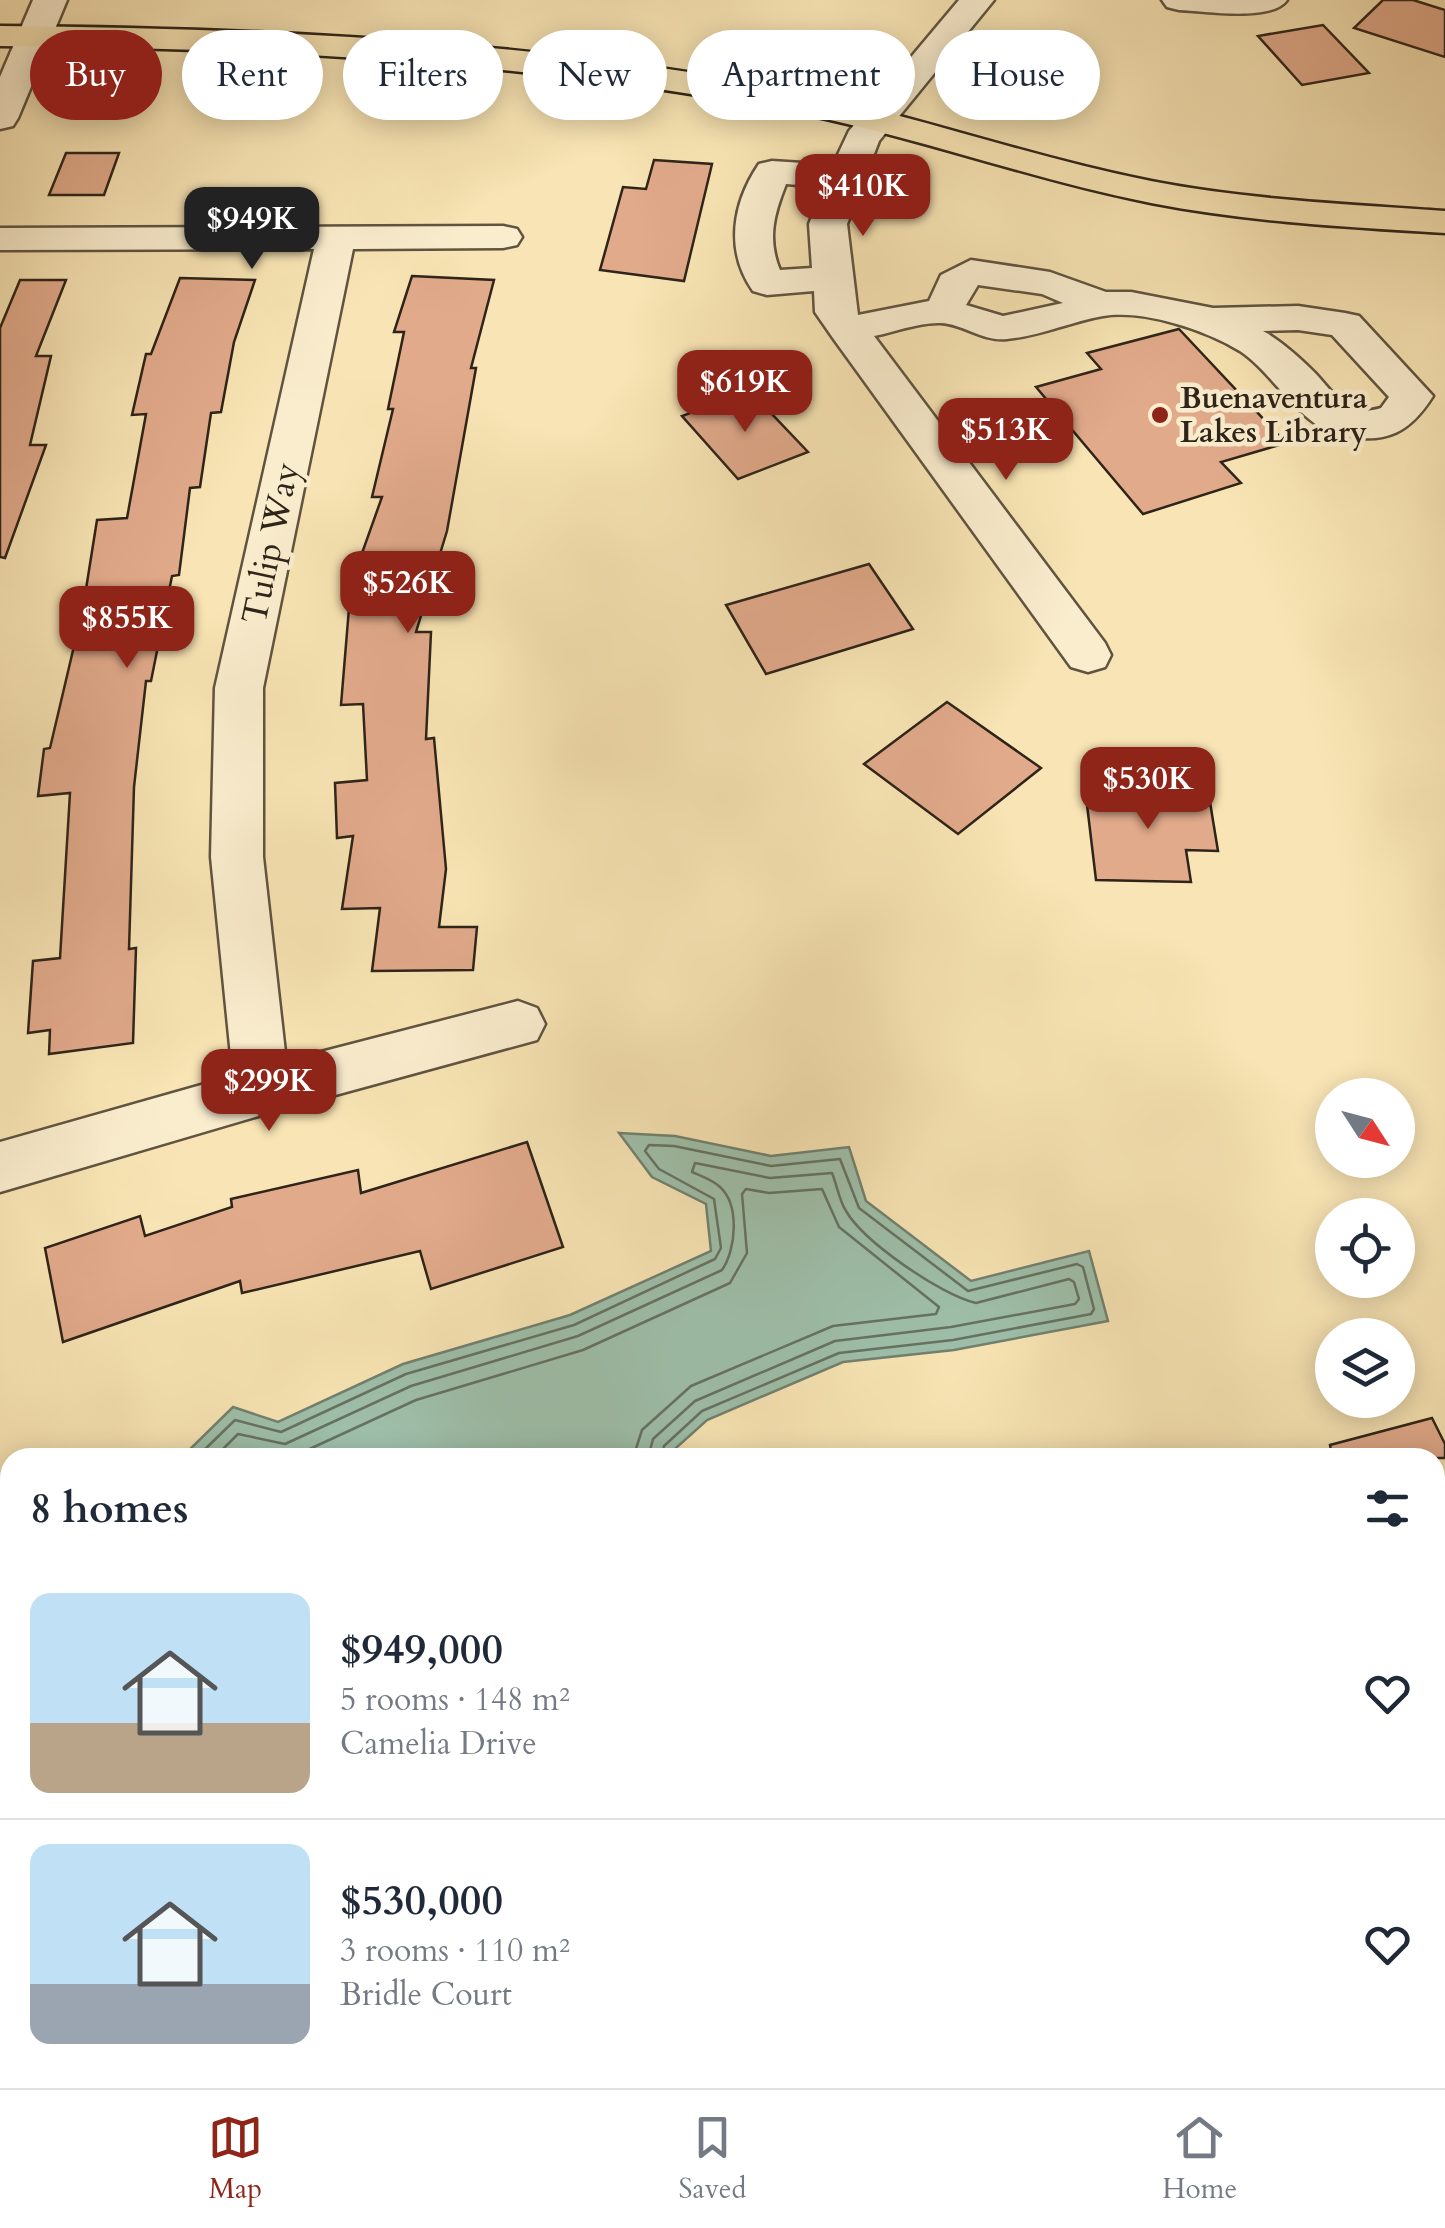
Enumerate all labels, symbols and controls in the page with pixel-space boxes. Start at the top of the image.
chip: Buy [30,30,162,120]
chip: Rent [182,30,323,120]
chip: Filters [343,30,503,120]
chip: New [523,30,667,120]
chip: Apartment [687,30,915,120]
chip: House [935,30,1100,120]
pin: $410K [793,154,933,239]
text: $410K [817,164,909,208]
pin: $949K [182,187,322,272]
text: $949K [206,197,298,241]
pin: $619K [675,350,815,435]
text: $619K [699,360,791,404]
place label: Buenaventura Lakes Library [1180,378,1368,453]
pin: $513K [936,398,1076,483]
marker: Buenaventura Lakes Library [1149,404,1171,426]
text: $513K [960,408,1052,452]
street label: Tulip Way [230,458,312,628]
pin: $526K [338,551,478,636]
text: $526K [362,561,454,605]
pin: $855K [57,586,197,671]
text: $855K [81,596,173,640]
pin: $530K [1078,747,1218,832]
text: $530K [1102,757,1194,801]
pin: $299K [199,1049,339,1134]
text: $299K [223,1059,315,1103]
north arrow [1315,1078,1415,1178]
map controls [1315,1078,1415,1418]
button: locate [1315,1198,1415,1298]
button: layers [1315,1318,1415,1418]
text: 8 homes [30,1480,188,1537]
icon: filters [1360,1481,1415,1536]
text: $949,000 [340,1621,503,1678]
icon: home [110,1633,230,1753]
icon: heart [1360,1666,1415,1721]
text: 5 rooms · 148 m² [340,1678,570,1722]
text: Camelia Drive [340,1722,537,1766]
text: $530,000 [340,1872,503,1929]
icon: home [110,1884,230,2004]
icon: heart [1360,1917,1415,1972]
text: 3 rooms · 110 m² [340,1929,570,1973]
text: Bridle Court [340,1973,512,2017]
tab: Map [208,2110,263,2208]
tab: Saved [679,2110,746,2208]
tab: Home [1162,2110,1237,2208]

